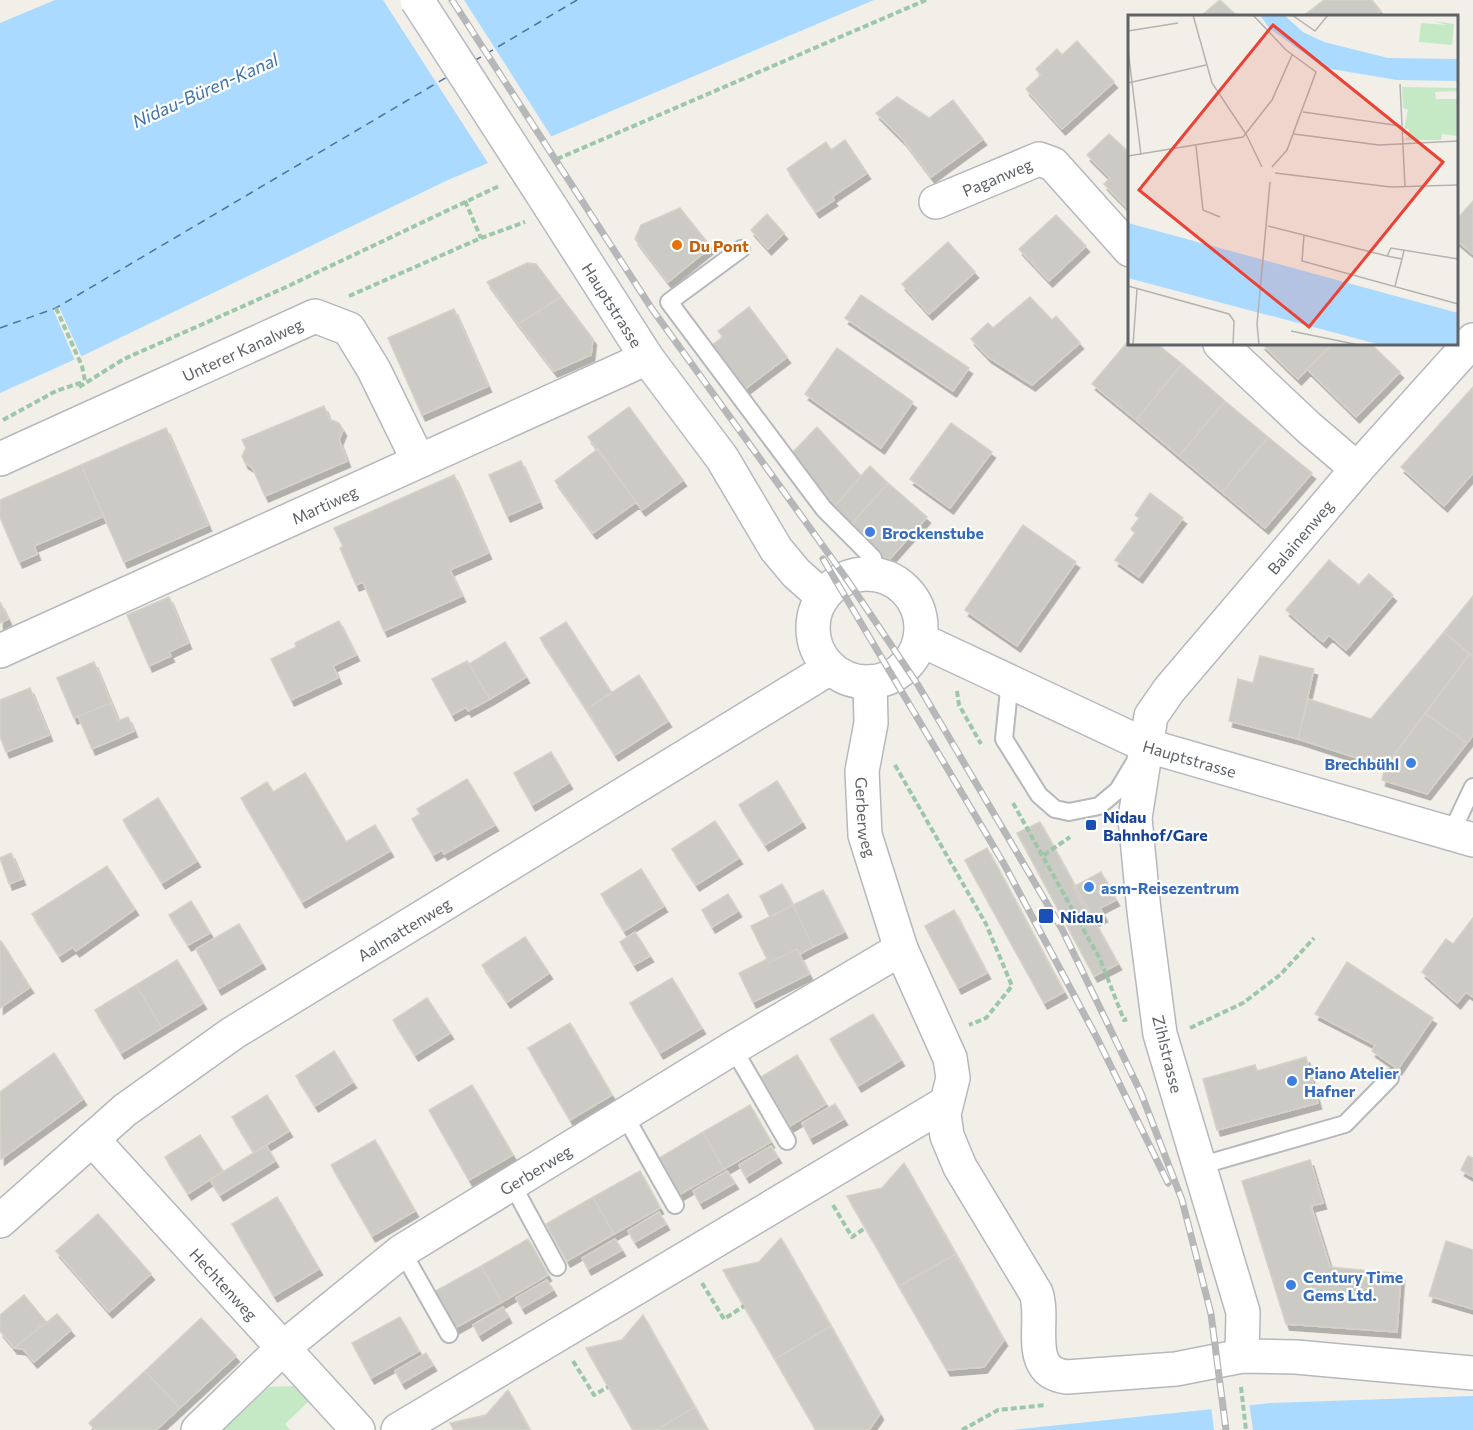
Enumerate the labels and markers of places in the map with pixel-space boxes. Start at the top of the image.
place label: Du Pont [689,236,749,255]
marker: Du Pont [670,238,684,252]
place label: Brockenstube [882,523,984,542]
marker: Brockenstube [863,525,877,539]
place label: Brechbühl [1324,754,1399,773]
marker: Brechbühl [1404,756,1418,770]
place label: Nidau Bahnhof/Gare [1103,807,1208,844]
marker: Nidau Bahnhof/Gare [1084,818,1098,832]
place label: asm-Reisezentrum [1101,878,1239,897]
marker: asm-Reisezentrum [1082,880,1096,894]
marker: Nidau [1037,907,1055,925]
place label: Nidau [1060,907,1103,926]
place label: Piano Atelier Hafner [1304,1063,1399,1100]
marker: Piano Atelier Hafner [1285,1074,1299,1088]
place label: Century Time Gems Ltd. [1303,1267,1403,1304]
marker: Century Time Gems Ltd. [1284,1278,1298,1292]

